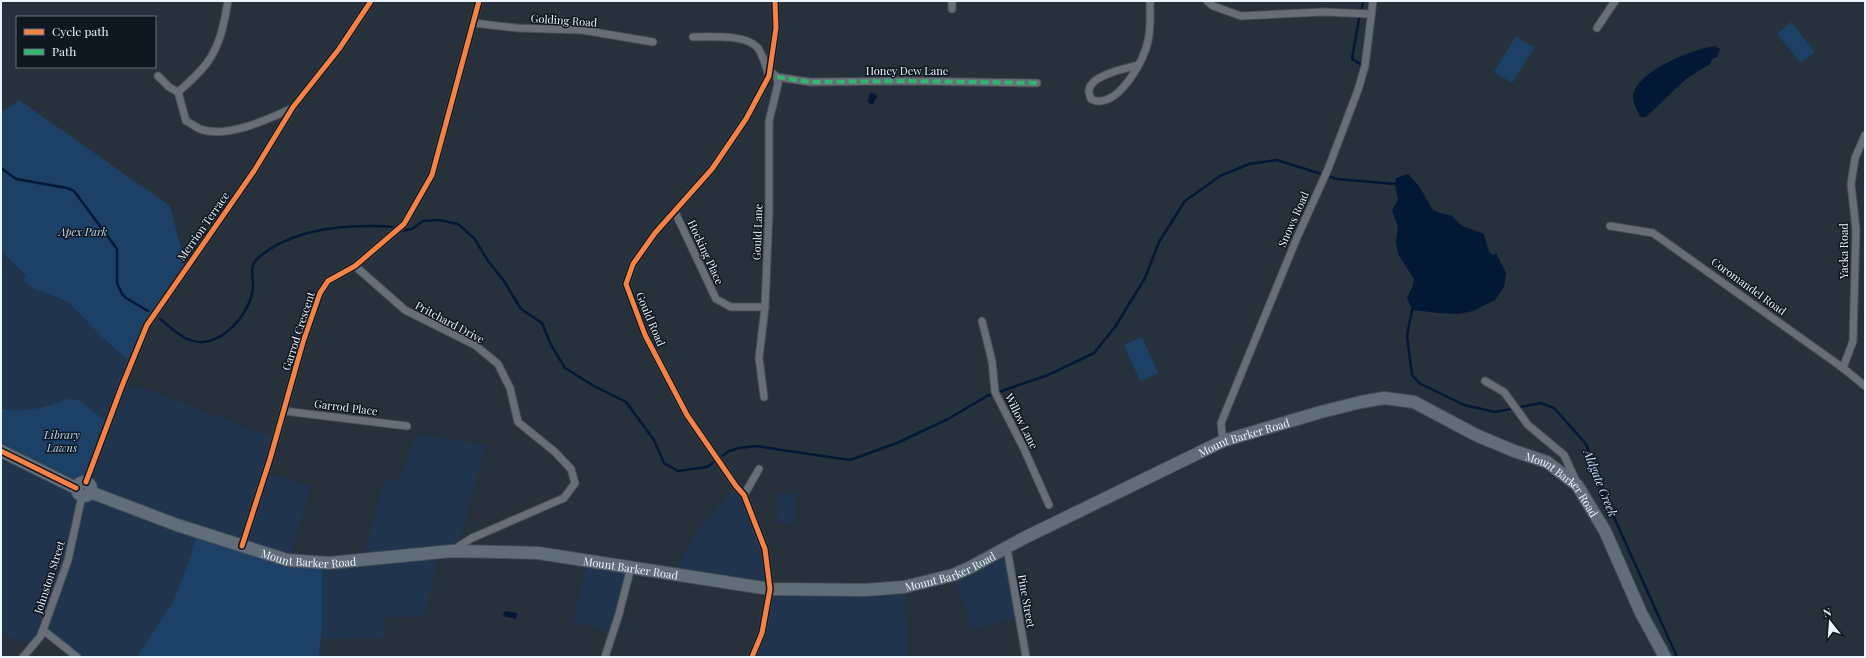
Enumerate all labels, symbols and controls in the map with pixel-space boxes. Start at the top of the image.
street label: Golding Road [530,10,598,30]
legend [16,16,156,68]
text: Cycle path [52,23,109,39]
text: Path [52,43,76,59]
street label: Honey Dew Lane [866,63,949,78]
street label: Merrion Terrace [174,188,233,264]
street label: Snows Road [1274,188,1312,249]
street label: Gould Lane [749,203,765,260]
street label: Hocking Place [684,217,728,287]
street label: Yacka Road [1836,223,1851,280]
park label: Apex Park [58,224,108,239]
street label: Coromandel Road [1709,254,1790,319]
street label: Garrod Crescent [278,290,318,372]
street label: Gould Road [633,290,669,349]
street label: Pritchard Drive [413,297,488,347]
street label: Willow Lane [1002,390,1042,452]
street label: Garrod Place [313,396,379,418]
street label: Mount Barker Road [1196,414,1292,460]
park label: Library Lawns [43,427,81,455]
water label: Aldgate Creek [1580,445,1622,519]
street label: Mount Barker Road [1524,448,1602,520]
street label: Johnston Street [30,538,68,616]
street label: Mount Barker Road [260,545,357,571]
street label: Mount Barker Road [903,547,998,594]
street label: Mount Barker Road [582,553,680,582]
street label: Pine Street [1015,573,1039,629]
north arrow [1810,602,1850,642]
text: N [1821,604,1833,620]

